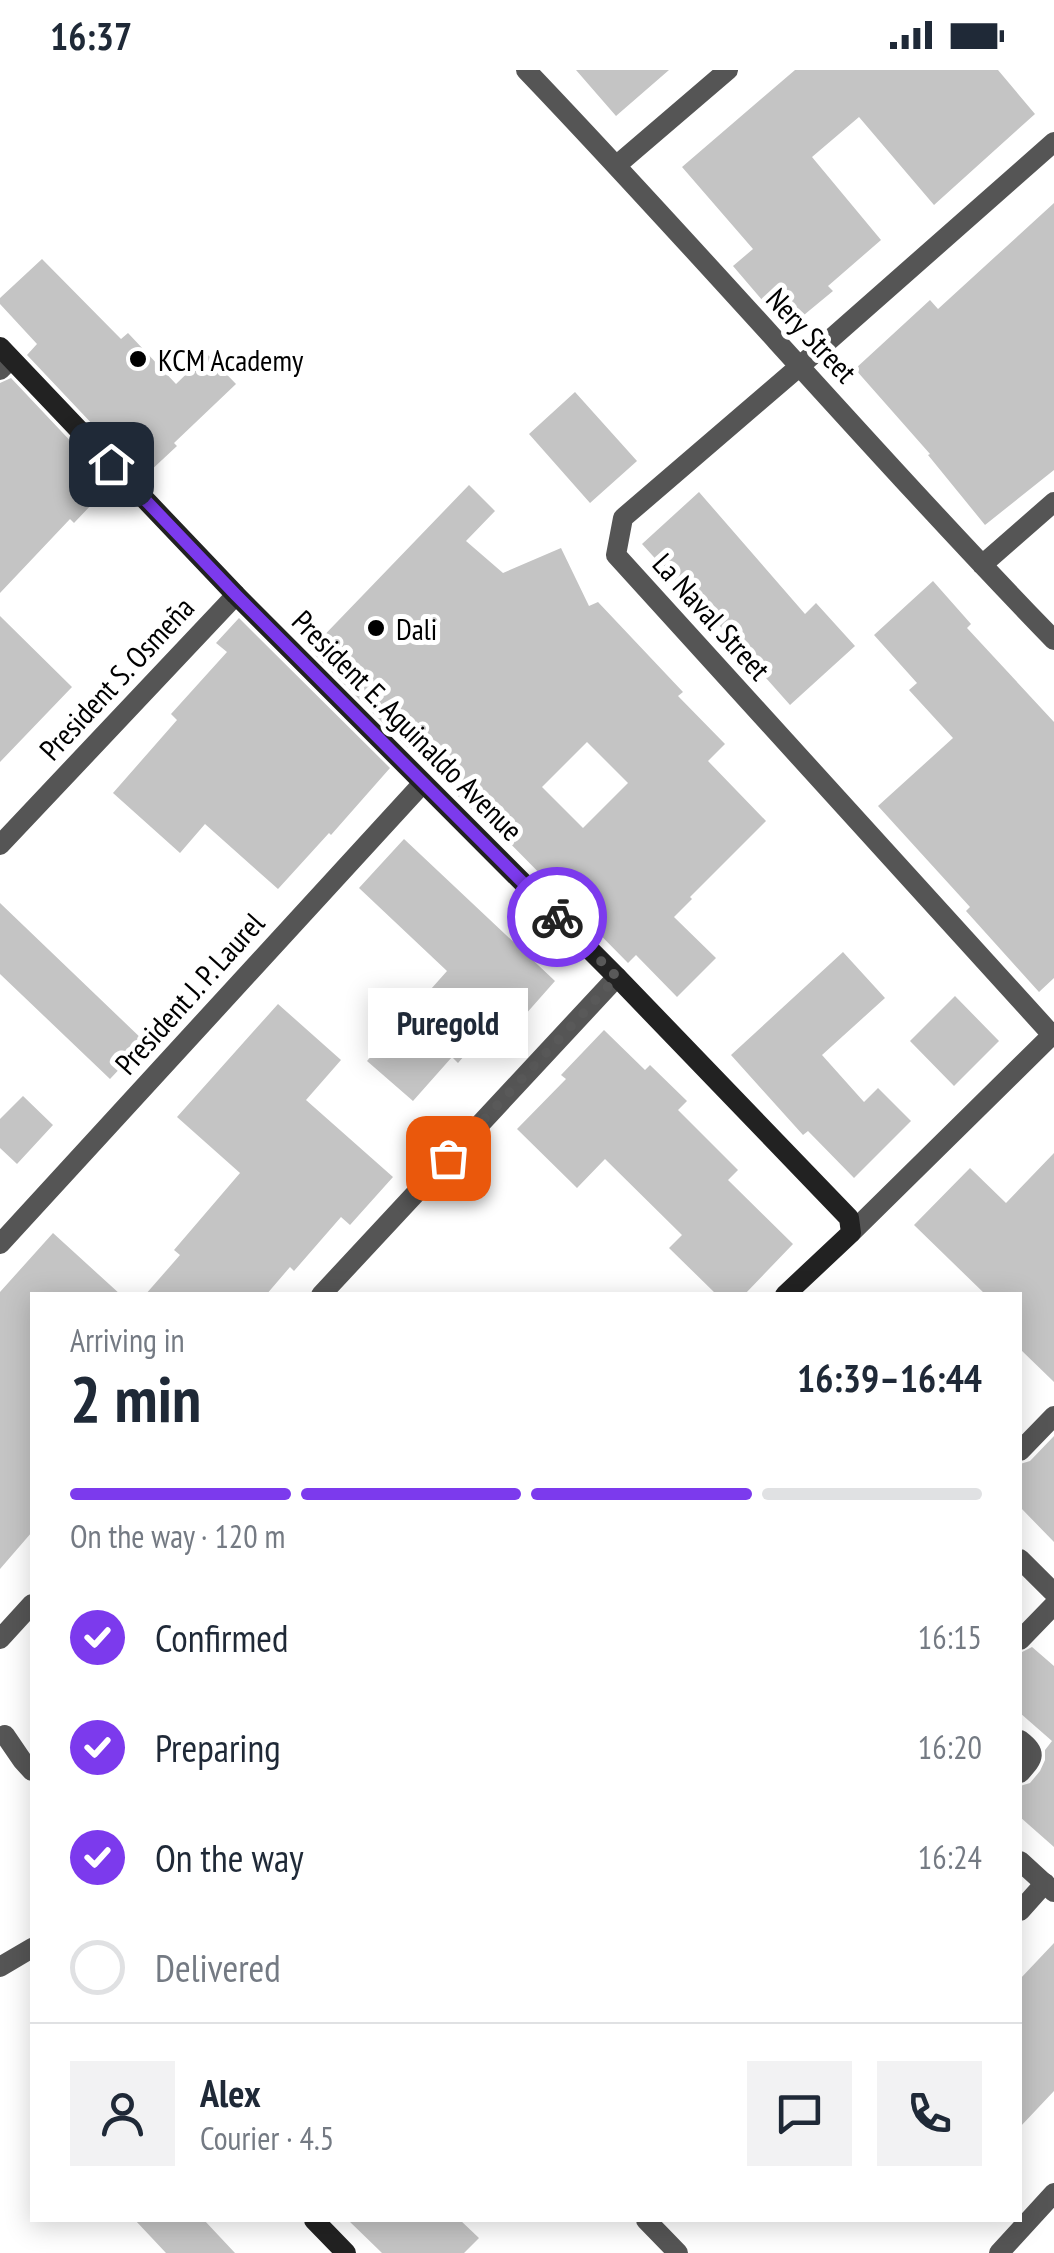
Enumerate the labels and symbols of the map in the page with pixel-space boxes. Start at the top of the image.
street label: Nery Street [758,279,866,391]
place label: KCM Academy [158,340,304,379]
marker: KCM Academy [127,348,149,370]
pin [69,422,154,507]
street label: La Naval Street [645,544,780,688]
street label: President S. Osmeña [30,588,202,768]
street label: President E. Aguinaldo Avenue [284,601,532,849]
place label: Dali [396,609,437,648]
marker: Dali [365,617,387,639]
courier [507,867,607,967]
street label: President J. P. Laurel [106,904,272,1082]
callout: Puregold [368,988,528,1058]
pin [406,1116,491,1201]

